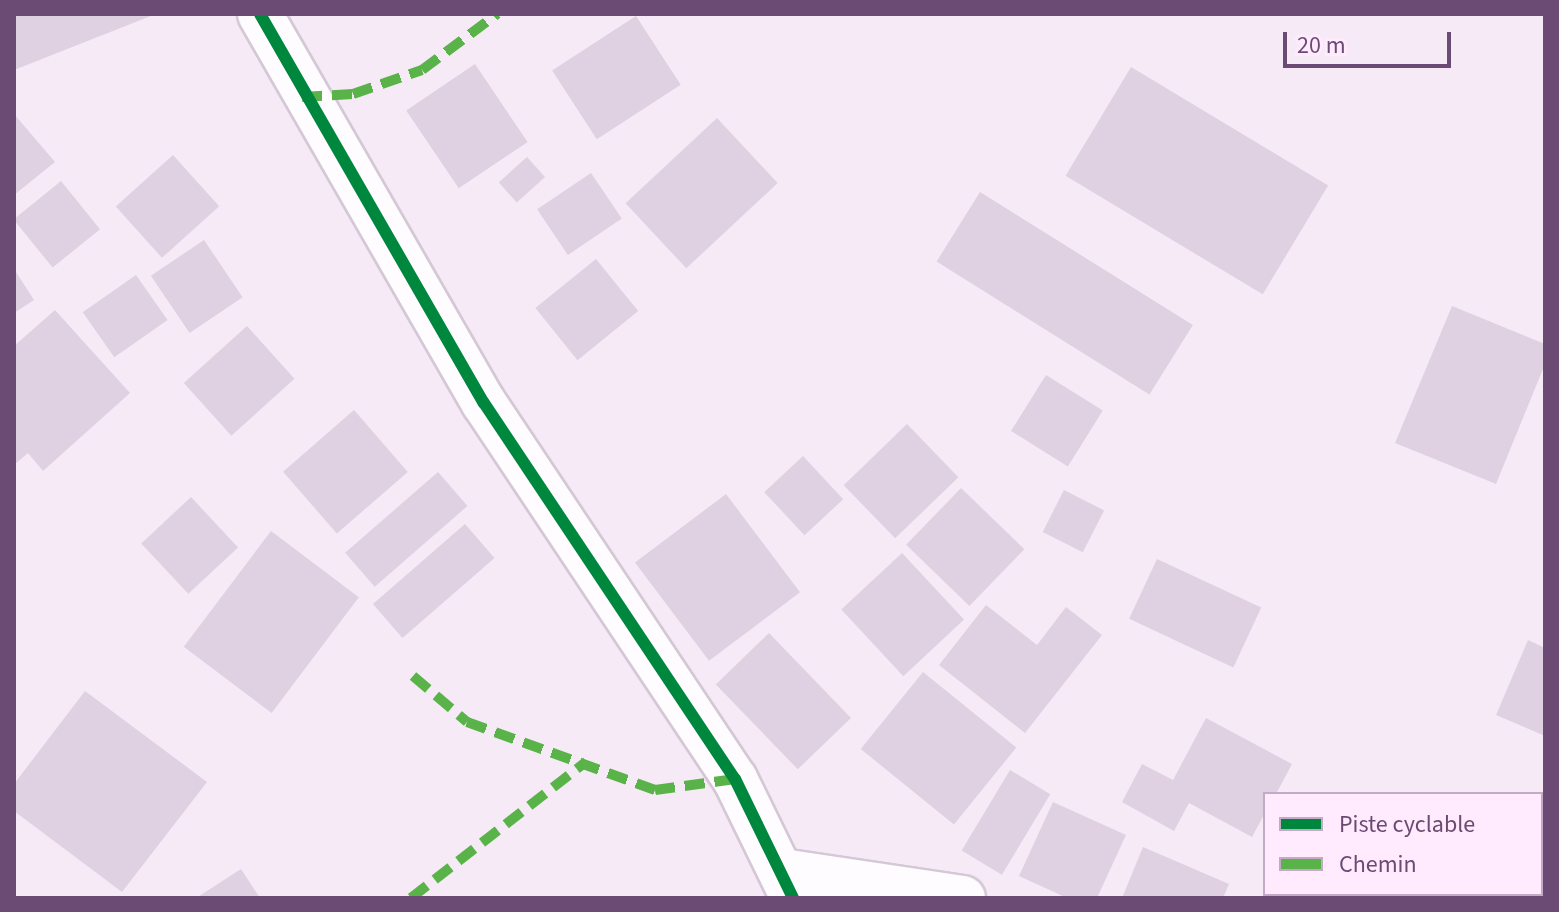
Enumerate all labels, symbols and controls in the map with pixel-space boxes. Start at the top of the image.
scale bar [1287,16,1455,66]
text: 20 m [1297,28,1346,63]
legend [1263,792,1543,896]
text: Piste cyclable [1339,807,1475,842]
text: Chemin [1339,847,1417,882]

